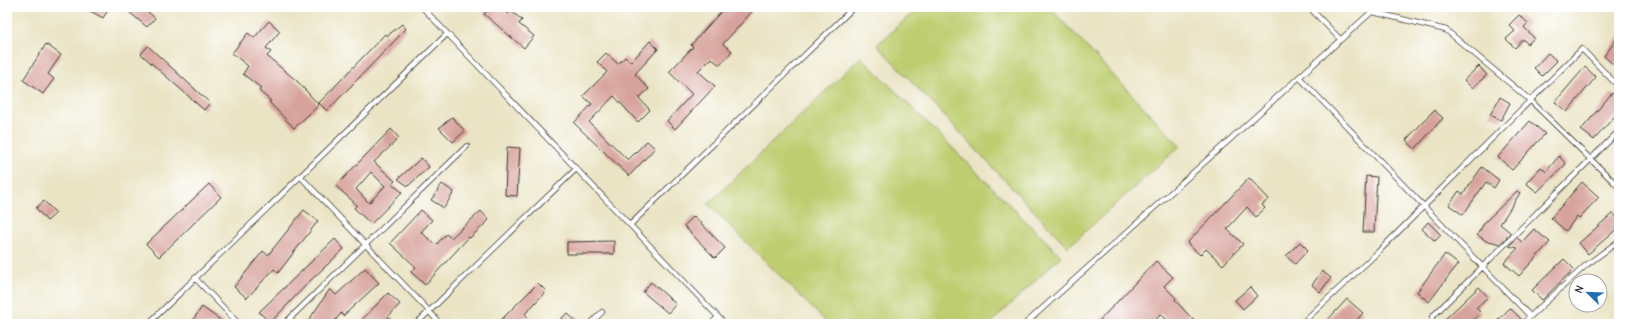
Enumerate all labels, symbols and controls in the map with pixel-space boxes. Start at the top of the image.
north arrow [1568,273,1608,313]
text: N [1572,283,1587,295]

